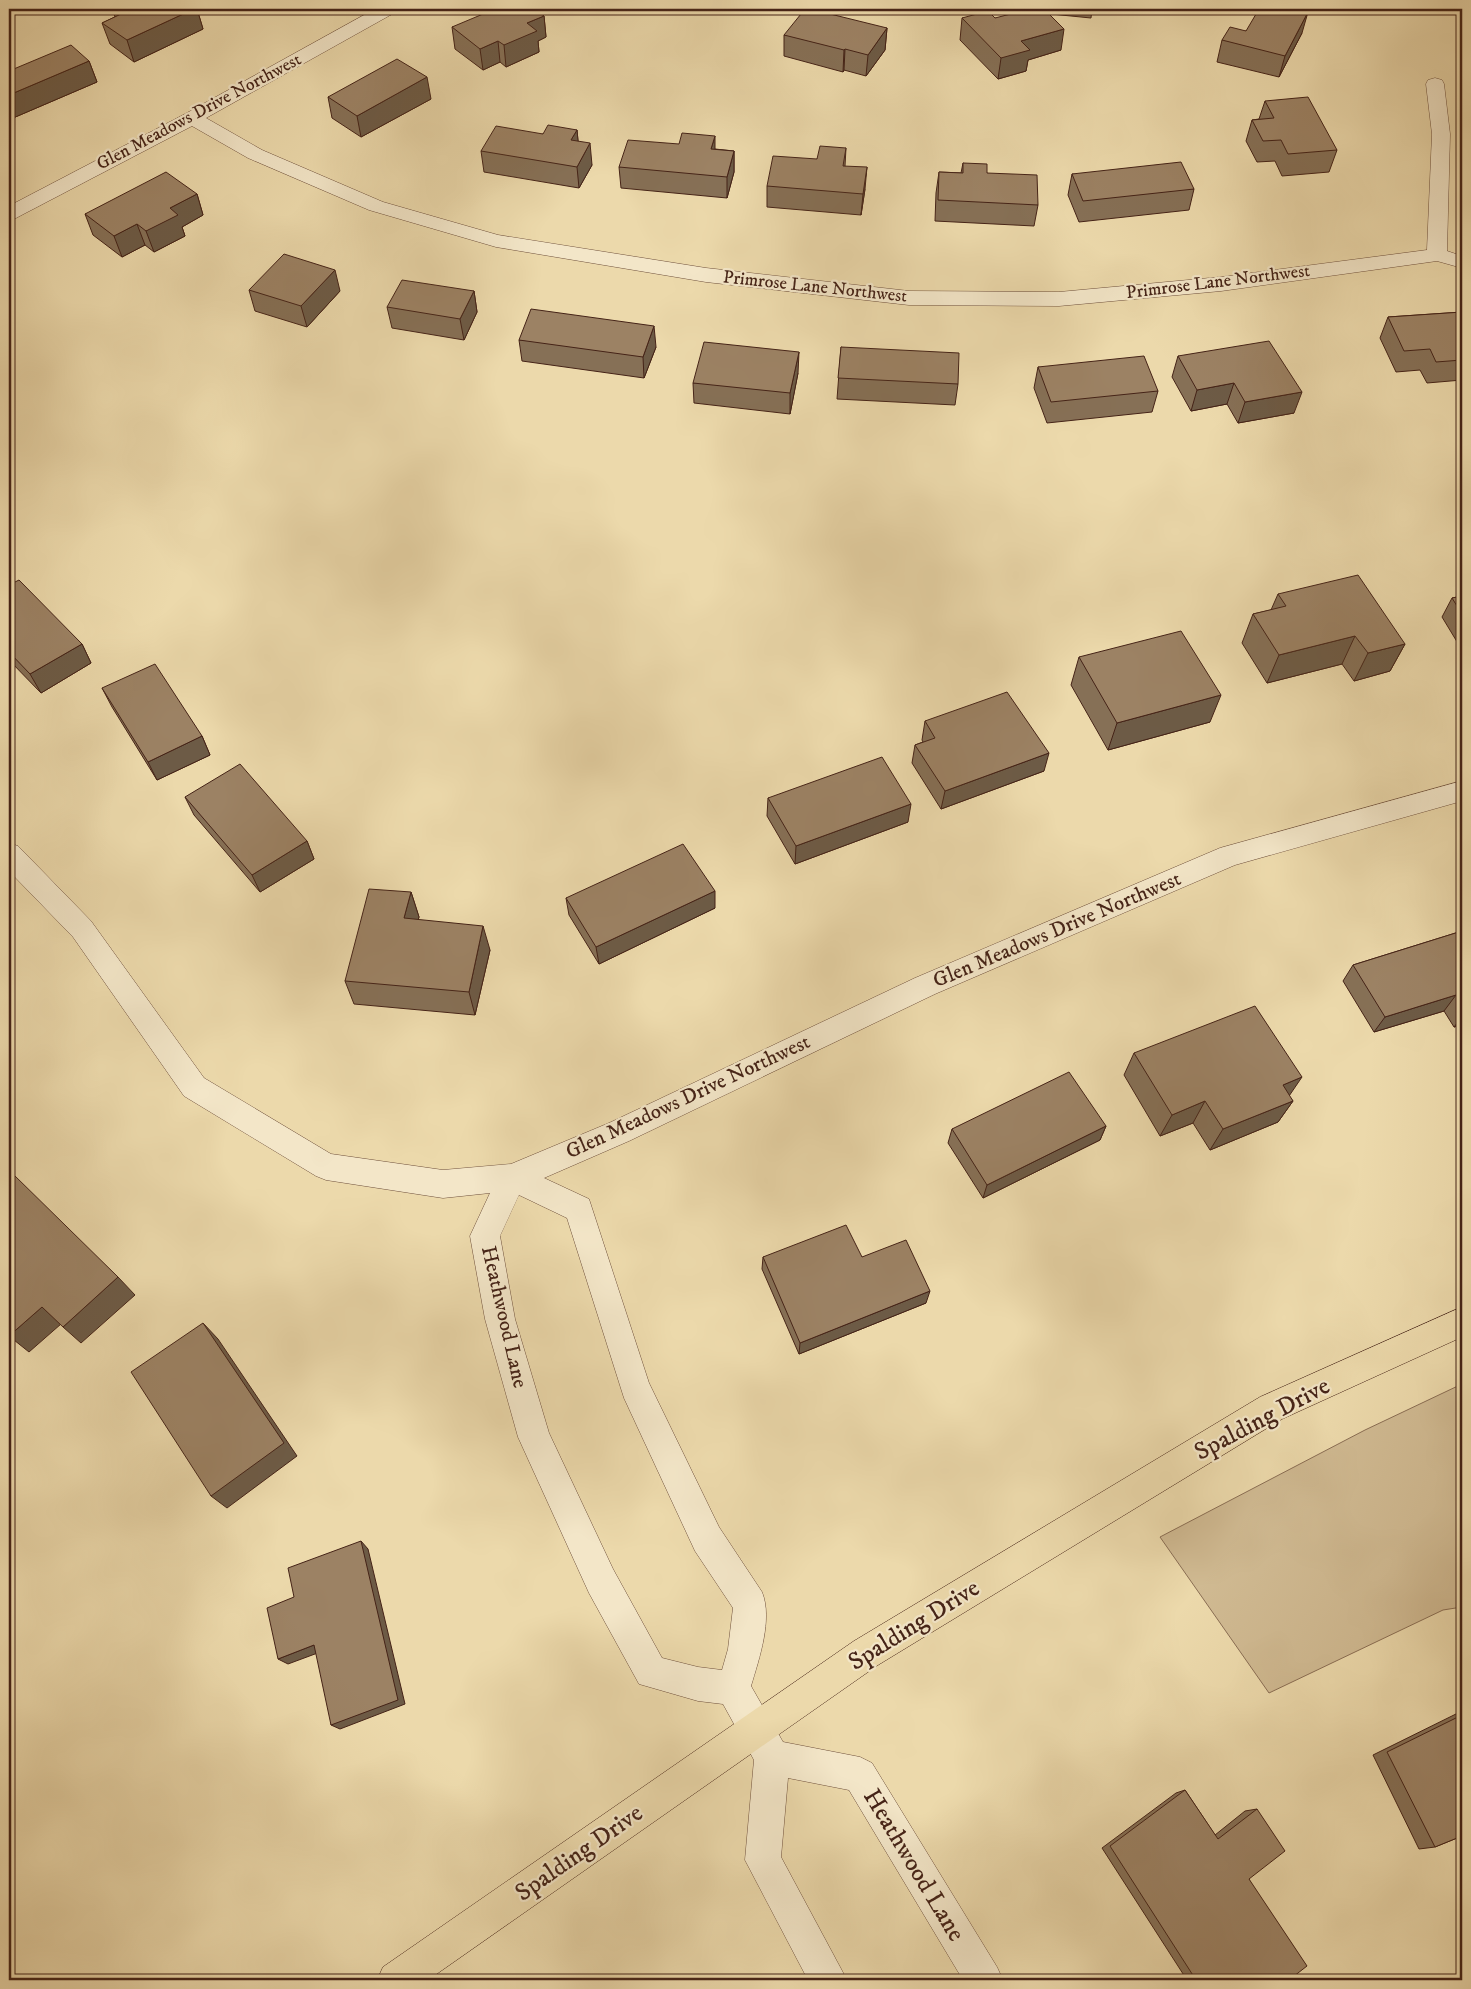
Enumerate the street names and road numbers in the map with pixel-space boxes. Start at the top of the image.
street label: Glen Meadows Drive Northwest [93,49,305,175]
street label: Primrose Lane Northwest [1125,260,1311,304]
street label: Primrose Lane Northwest [722,266,908,308]
street label: Glen Meadows Drive Northwest [929,866,1185,994]
street label: Glen Meadows Drive Northwest [562,1029,815,1165]
street label: Heathwood Lane [475,1243,533,1391]
street label: Spalding Drive [1189,1370,1335,1468]
street label: Spalding Drive [843,1572,985,1678]
street label: Heathwood Lane [856,1783,972,1947]
street label: Spalding Drive [509,1798,649,1908]

